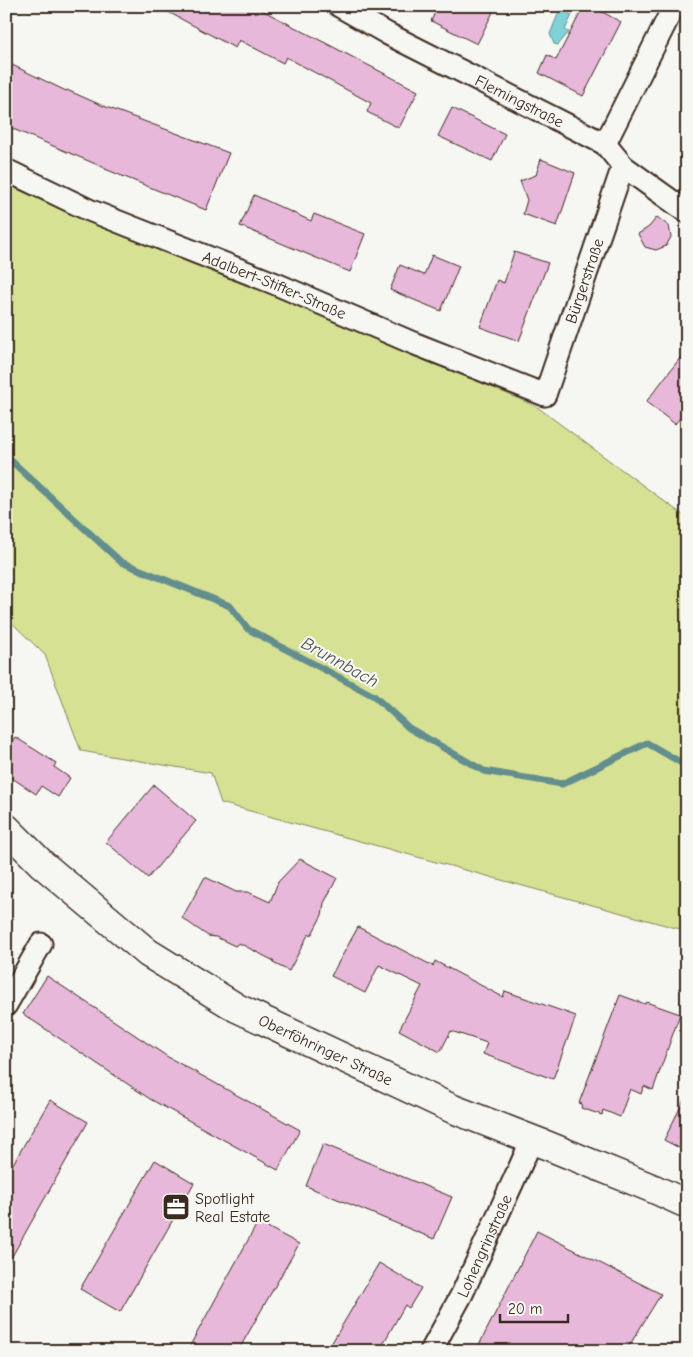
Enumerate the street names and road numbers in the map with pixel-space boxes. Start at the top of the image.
street label: Flemingstraße [472,72,567,132]
street label: Bürgerstraße [562,236,608,326]
street label: Adalbert-Stifter-Straße [200,248,349,323]
street label: Oberföhringer Straße [256,1011,395,1089]
street label: Lohengrinstraße [454,1192,516,1300]

